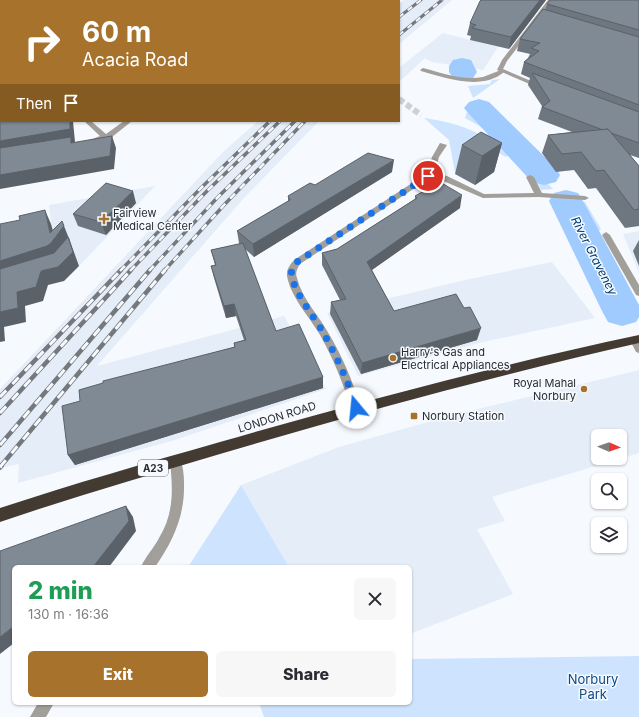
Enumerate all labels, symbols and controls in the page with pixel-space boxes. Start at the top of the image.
text: 60 m [82,15,151,49]
icon: right [16,16,68,68]
text: Acacia Road [82,49,188,70]
icon: arrive [60,92,82,114]
text: Then [16,94,52,113]
pin [411,159,445,193]
icon: arrive [417,165,439,187]
place label: Fairview Medical Center [113,206,192,233]
marker: Fairview Medical Center [98,213,110,225]
water label: River Graveney [568,214,621,298]
place label: Harry's Gas and Electrical Appliances [401,345,510,372]
marker: Harry's Gas and Electrical Appliances [388,353,398,363]
place label: Royal Mahal Norbury [513,376,576,403]
marker: Royal Mahal Norbury [579,384,589,394]
position arrow [335,387,377,429]
street label: LONDON ROAD [236,398,318,436]
place label: Norbury Station [422,409,504,423]
marker: Norbury Station [409,411,419,421]
north arrow [591,429,627,465]
map controls [591,429,627,553]
road number: A23 [138,460,168,476]
button: search [591,473,627,509]
button: layers [591,517,627,553]
text: 2 min [28,576,93,605]
button: close [354,578,396,620]
text: 130 m · 16:36 [28,606,109,622]
button: Exit [28,651,208,697]
button: Share [216,651,396,697]
park label: Norbury Park [568,671,618,702]

